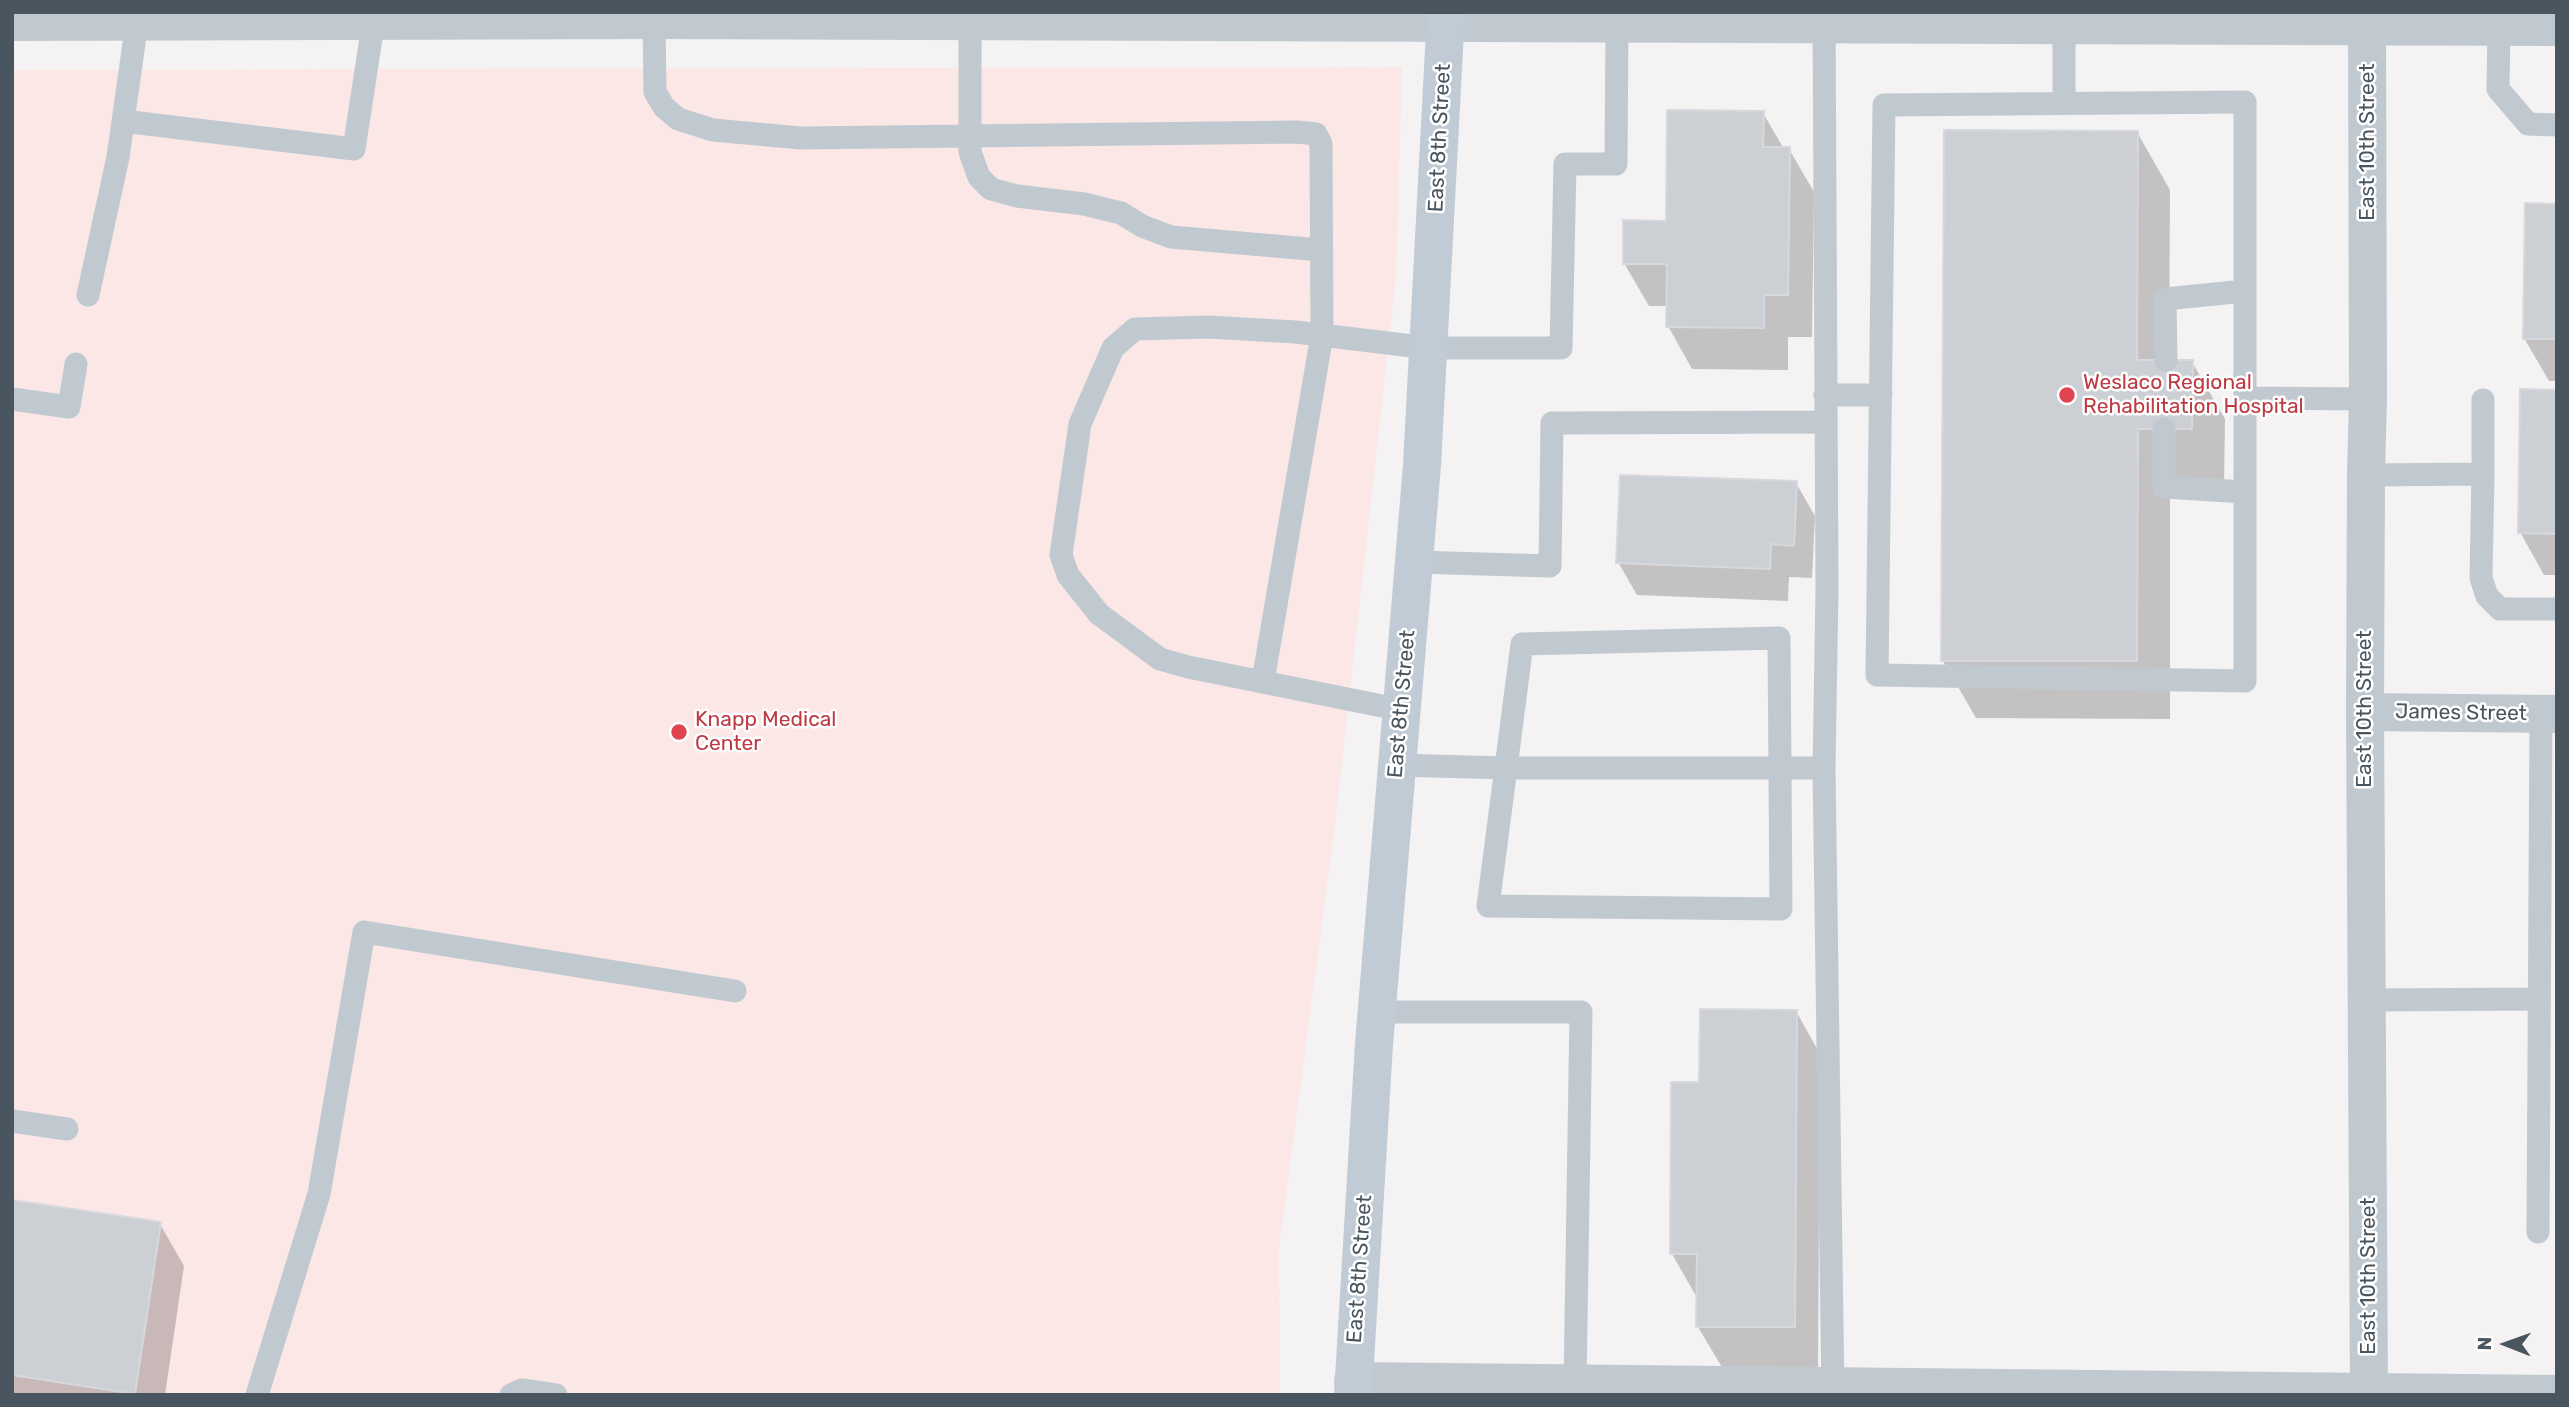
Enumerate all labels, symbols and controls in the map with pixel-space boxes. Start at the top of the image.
street label: East 8th Street [1424,63,1456,213]
street label: East 10th Street [2355,63,2381,221]
place label: Weslaco Regional Rehabilitation Hospital [2083,370,2304,420]
marker: Weslaco Regional Rehabilitation Hospital [2057,385,2077,405]
street label: East 8th Street [1383,629,1421,779]
street label: East 10th Street [2352,630,2378,788]
street label: James Street [2395,699,2527,727]
place label: Knapp Medical Center [695,707,836,757]
marker: Knapp Medical Center [669,722,689,742]
street label: East 8th Street [1342,1194,1378,1344]
street label: East 10th Street [2356,1197,2382,1355]
north arrow [2471,1309,2541,1379]
text: N [2473,1337,2496,1351]

